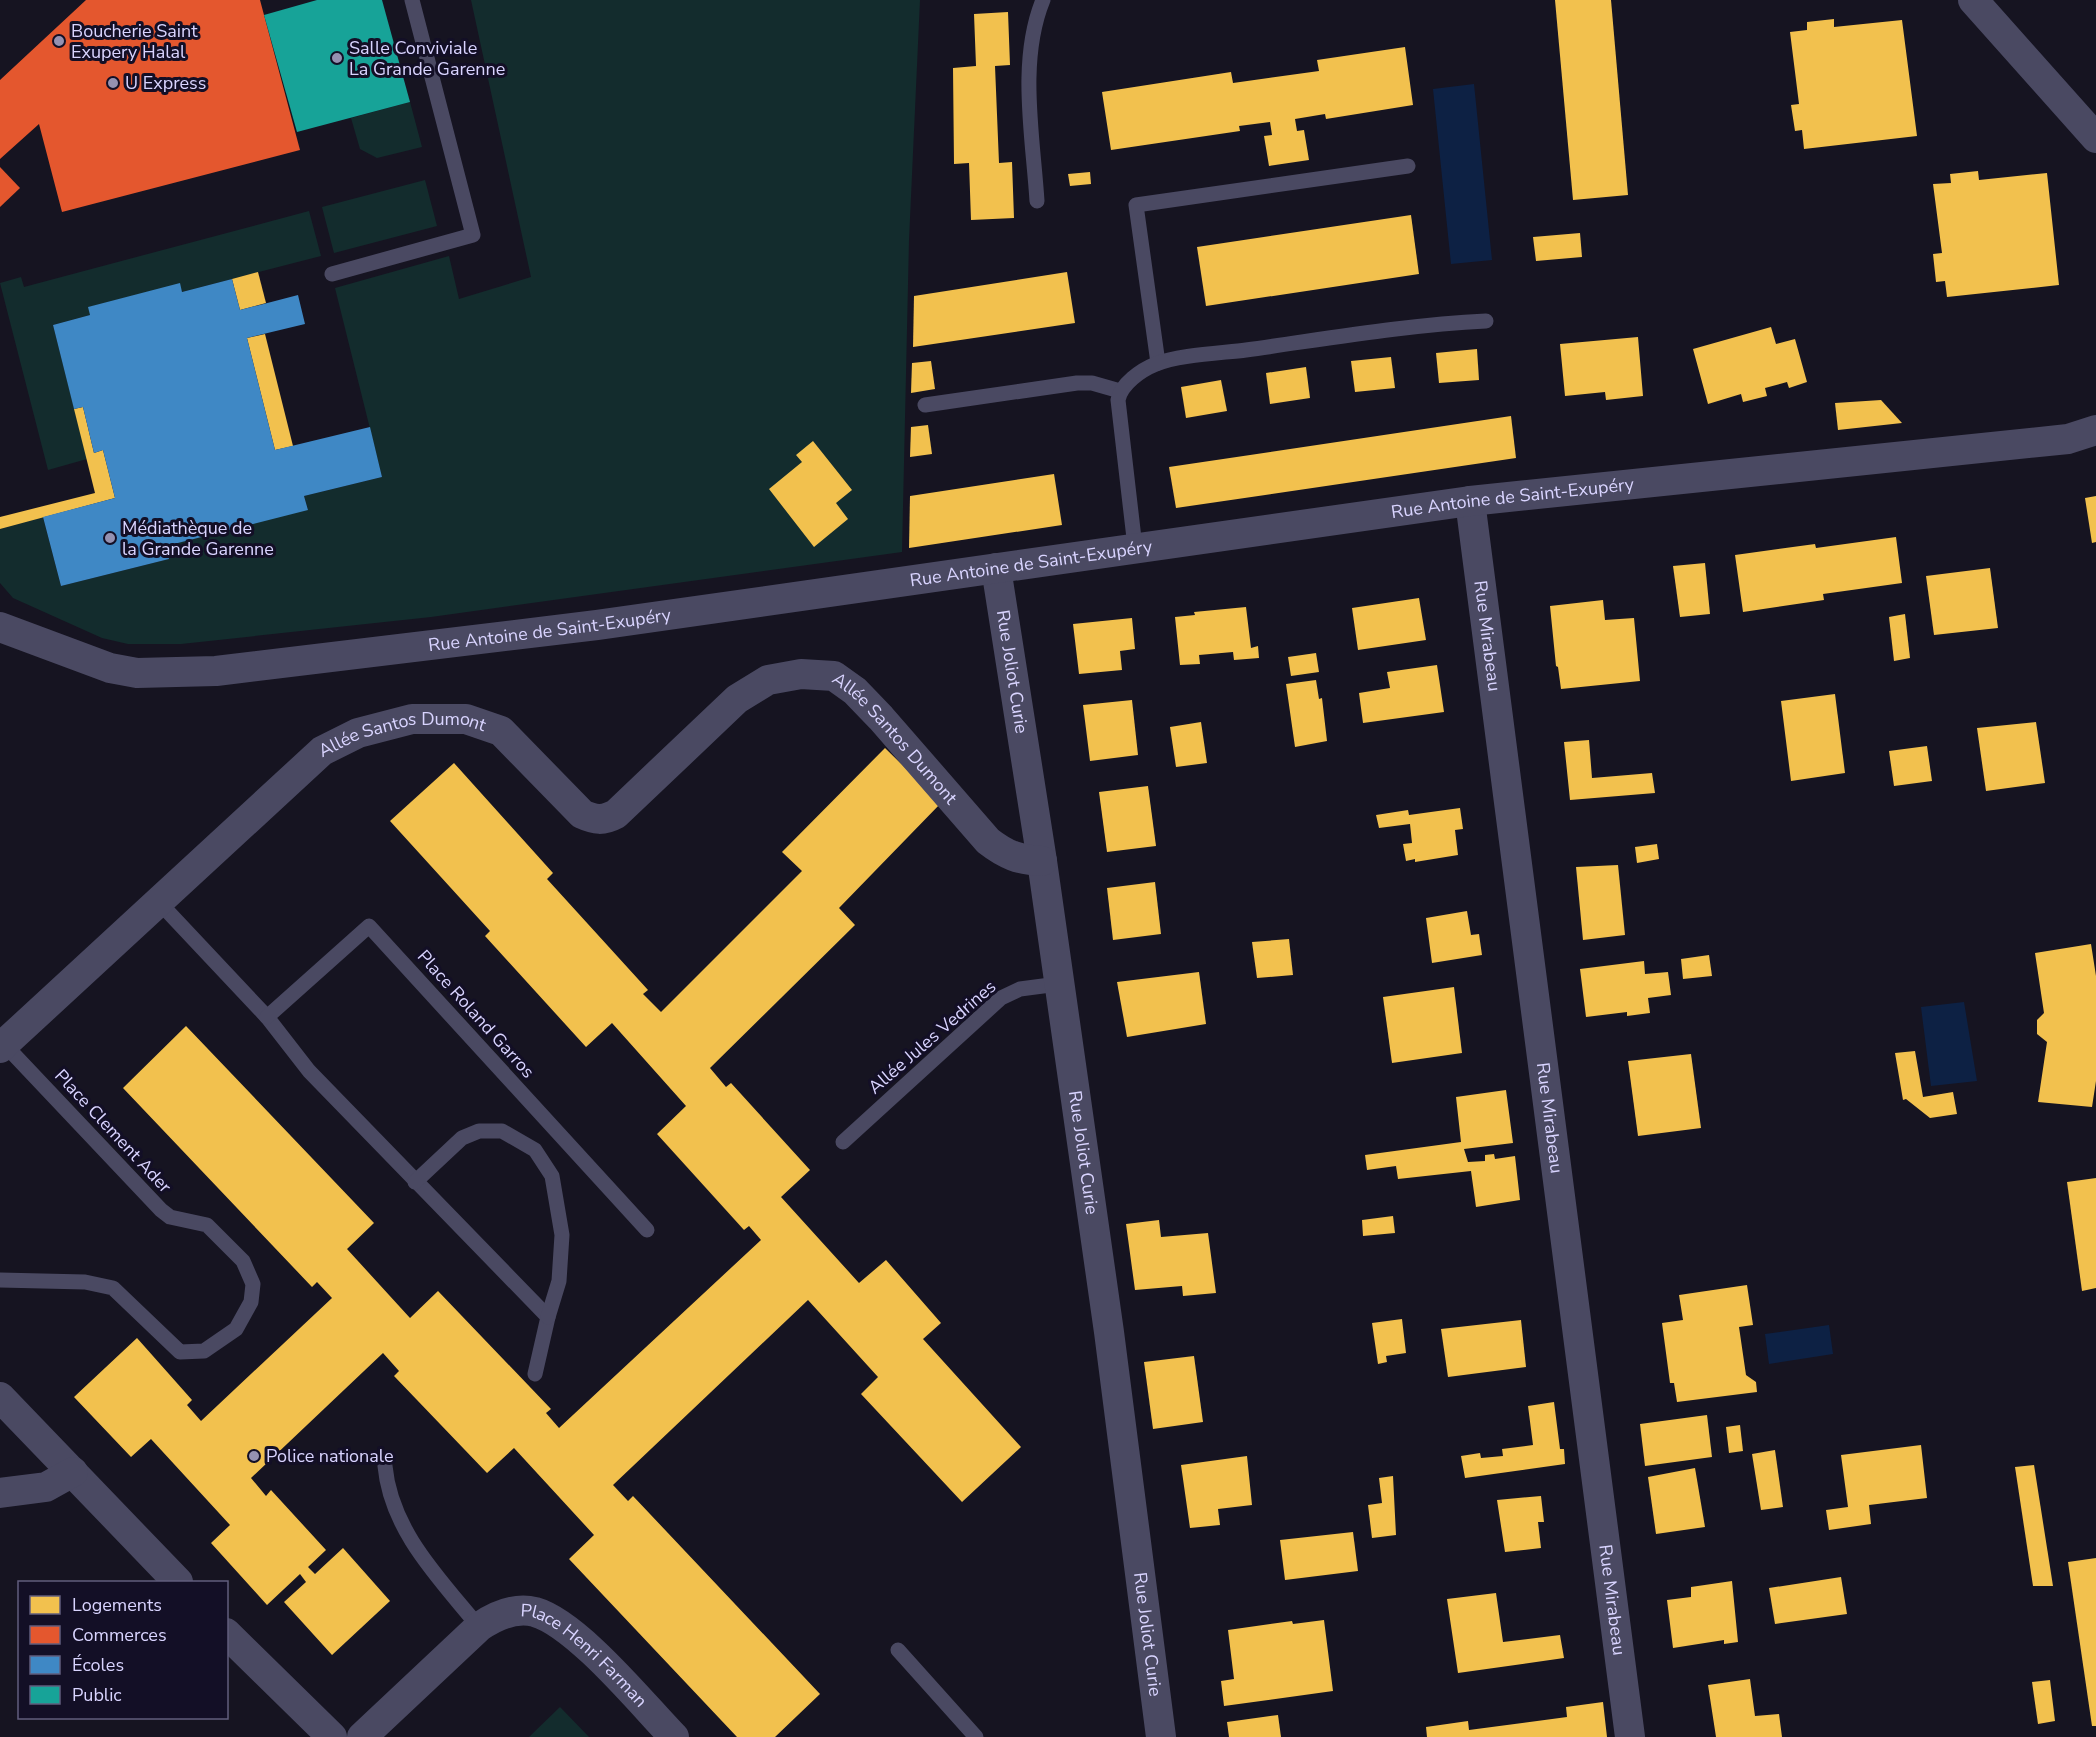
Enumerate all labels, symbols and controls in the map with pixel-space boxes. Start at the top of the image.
place label: Boucherie Saint Exupery Halal [71,19,198,64]
marker: Boucherie Saint Exupery Halal [52,34,66,48]
place label: Salle Conviviale La Grande Garenne [349,36,505,81]
marker: Salle Conviviale La Grande Garenne [330,51,344,65]
place label: U Express [125,71,206,95]
marker: U Express [106,76,120,90]
street label: Rue Antoine de Saint-Exupéry [1389,472,1636,524]
place label: Médiathèque de la Grande Garenne [122,516,274,561]
marker: Médiathèque de la Grande Garenne [103,531,117,545]
street label: Rue Antoine de Saint-Exupéry [908,534,1154,592]
street label: Rue Mirabeau [1468,579,1507,693]
street label: Rue Antoine de Saint-Exupéry [427,603,673,657]
street label: Rue Joliot Curie [991,608,1034,735]
street label: Allée Santos Dumont [828,667,963,810]
street label: Allée Santos Dumont [314,707,490,763]
street label: Place Roland Garros [412,945,540,1083]
street label: Allée Jules Vedrines [863,975,1001,1099]
street label: Rue Mirabeau [1531,1061,1569,1175]
street label: Place Clement Ader [49,1064,177,1199]
street label: Rue Joliot Curie [1063,1089,1104,1216]
place label: Police nationale [266,1444,394,1468]
marker: Police nationale [247,1449,261,1463]
street label: Rue Mirabeau [1593,1543,1631,1657]
street label: Rue Joliot Curie [1128,1571,1168,1698]
legend [18,1581,228,1719]
text: Logements [72,1593,162,1617]
street label: Place Henri Farman [520,1598,653,1712]
text: Commerces [72,1623,167,1647]
text: Écoles [72,1653,124,1677]
text: Public [72,1683,122,1707]

